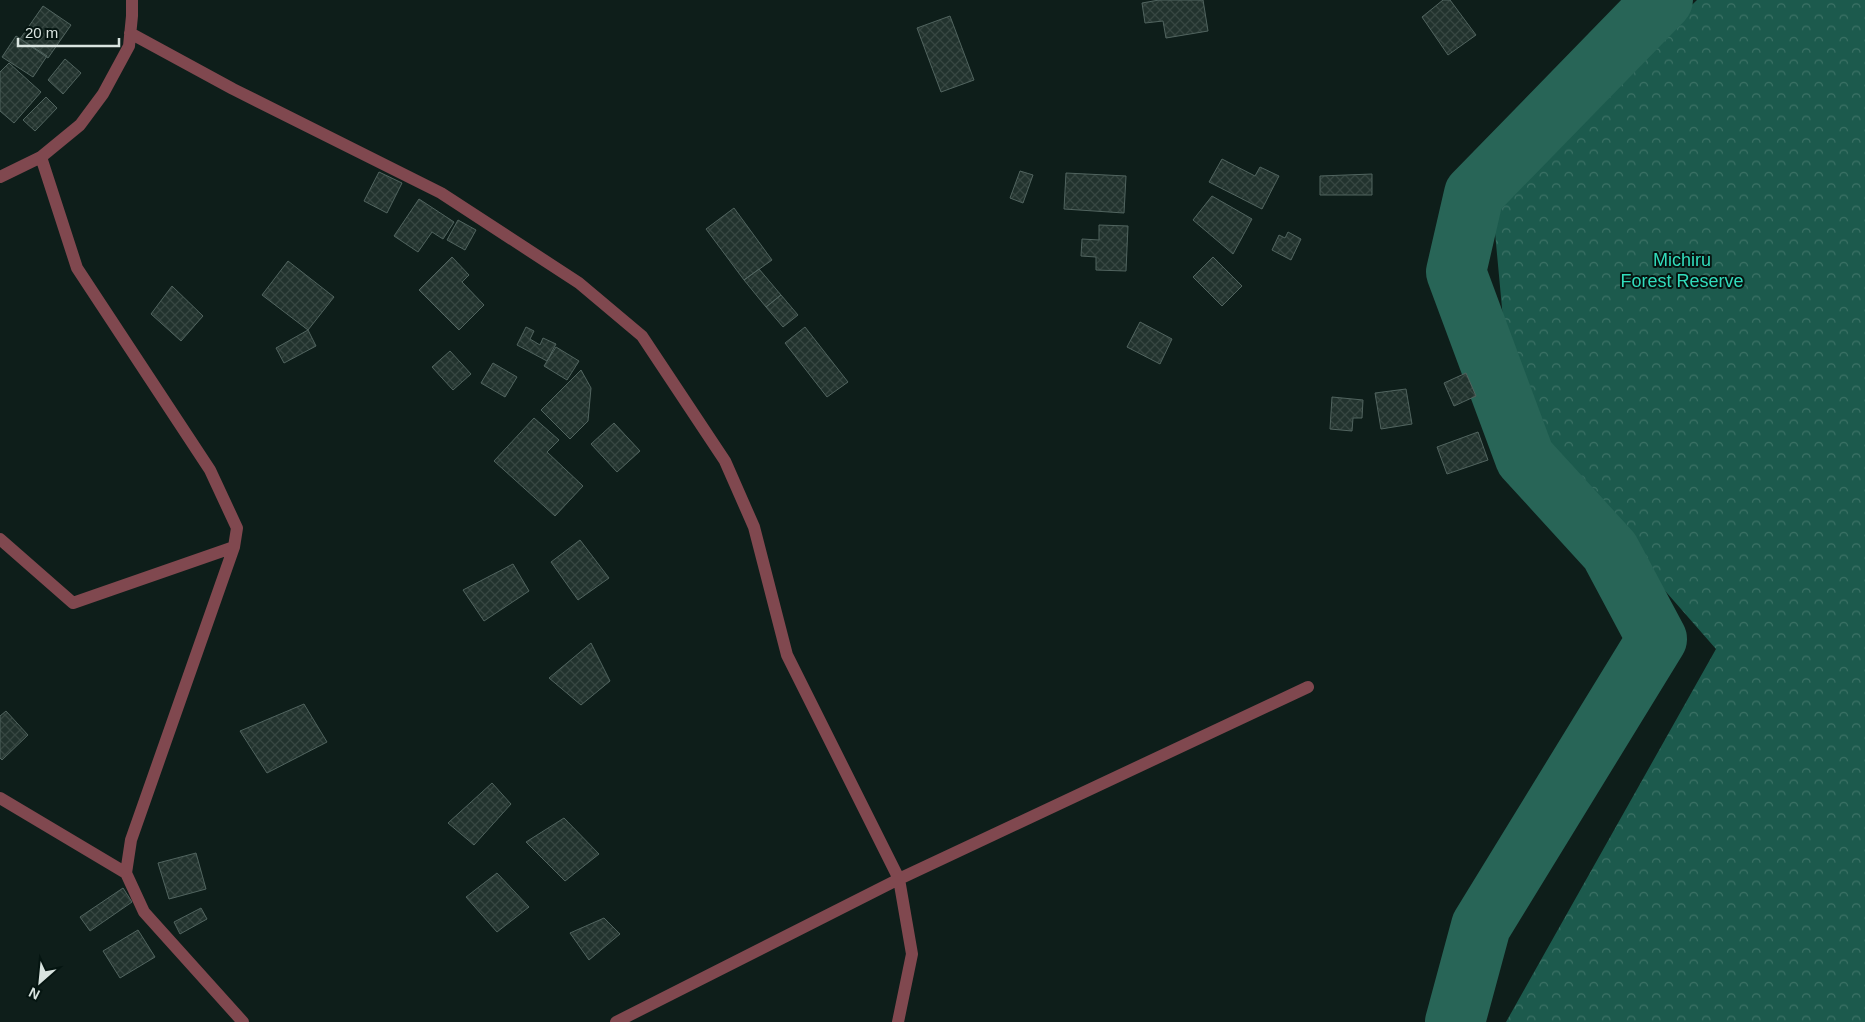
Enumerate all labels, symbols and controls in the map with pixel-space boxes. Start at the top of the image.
scale bar [18,15,119,47]
text: 20 m [25,24,58,41]
park label: Michiru Forest Reserve [1620,250,1744,291]
north arrow [15,957,65,1007]
text: N [26,984,42,1003]

